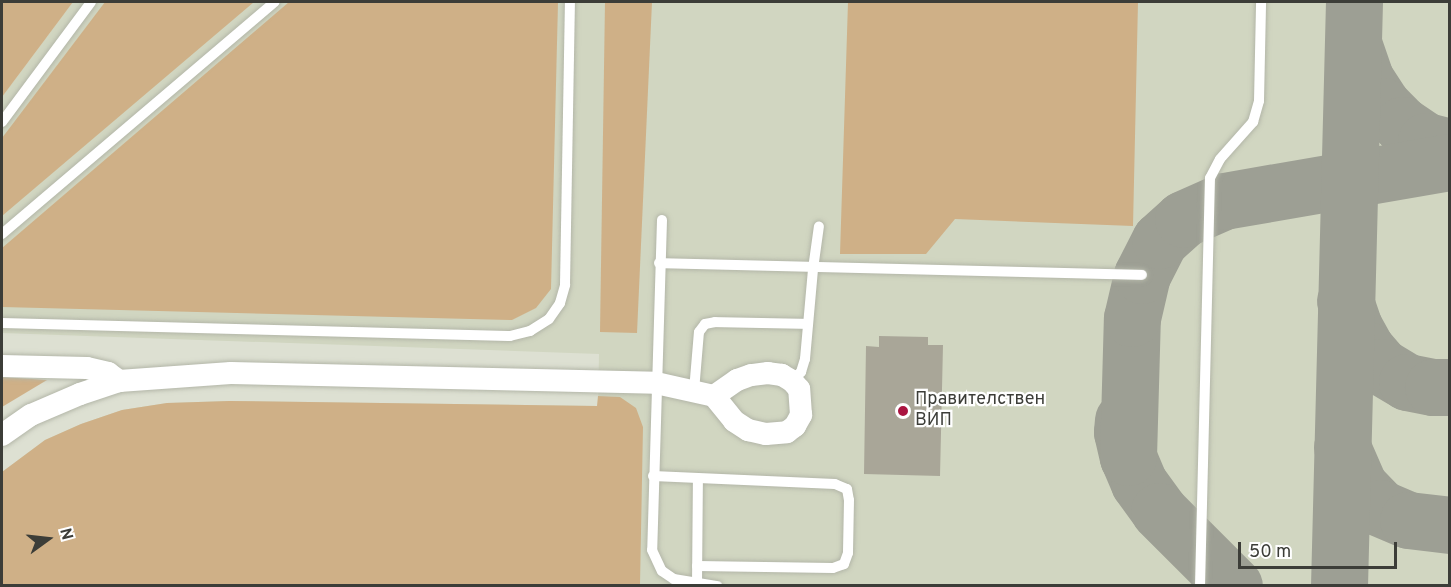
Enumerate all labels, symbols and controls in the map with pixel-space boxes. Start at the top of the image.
place label: Правителствен ВИП [915,390,1045,432]
marker: Правителствен ВИП [896,404,910,418]
north arrow [18,509,78,569]
text: N [54,526,77,542]
scale bar [1241,530,1400,568]
text: 50 m [1249,541,1291,564]

